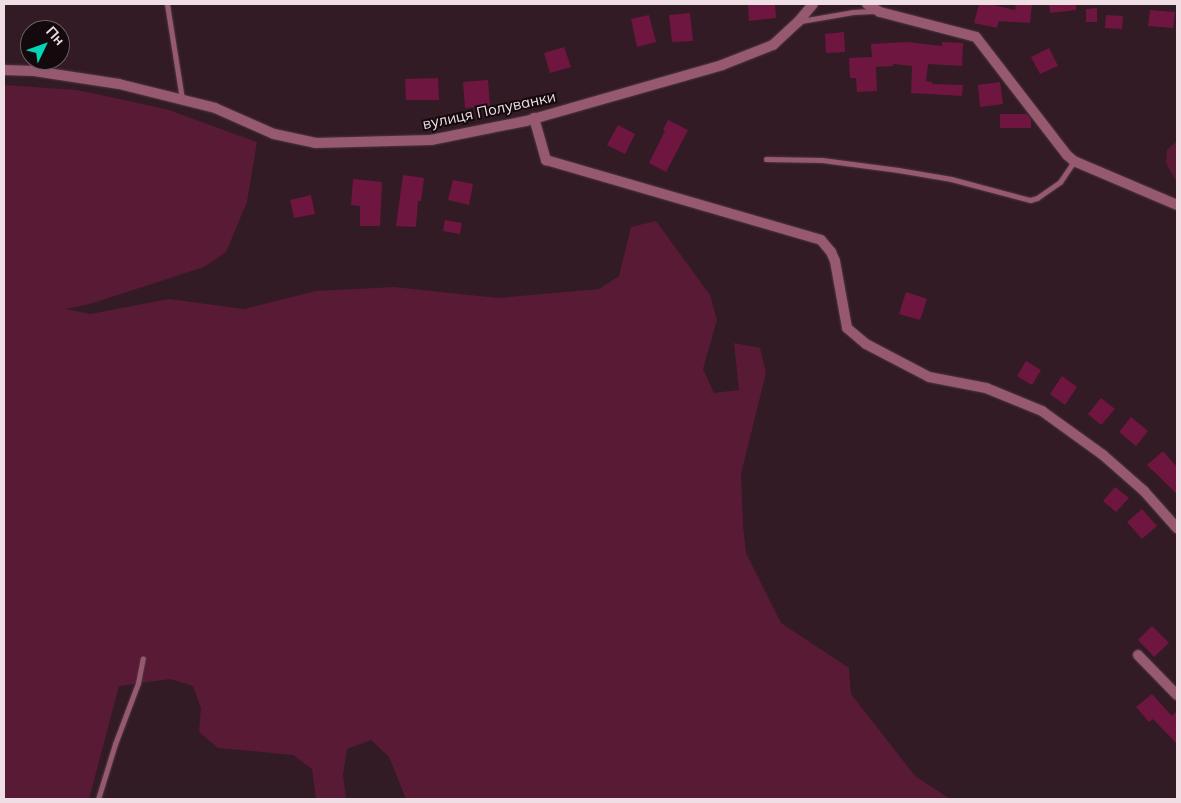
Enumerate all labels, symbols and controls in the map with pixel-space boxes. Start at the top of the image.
north arrow [20,20,70,70]
text: Пн [42,22,69,49]
street label: вулиця Полуванки [421,87,557,133]

